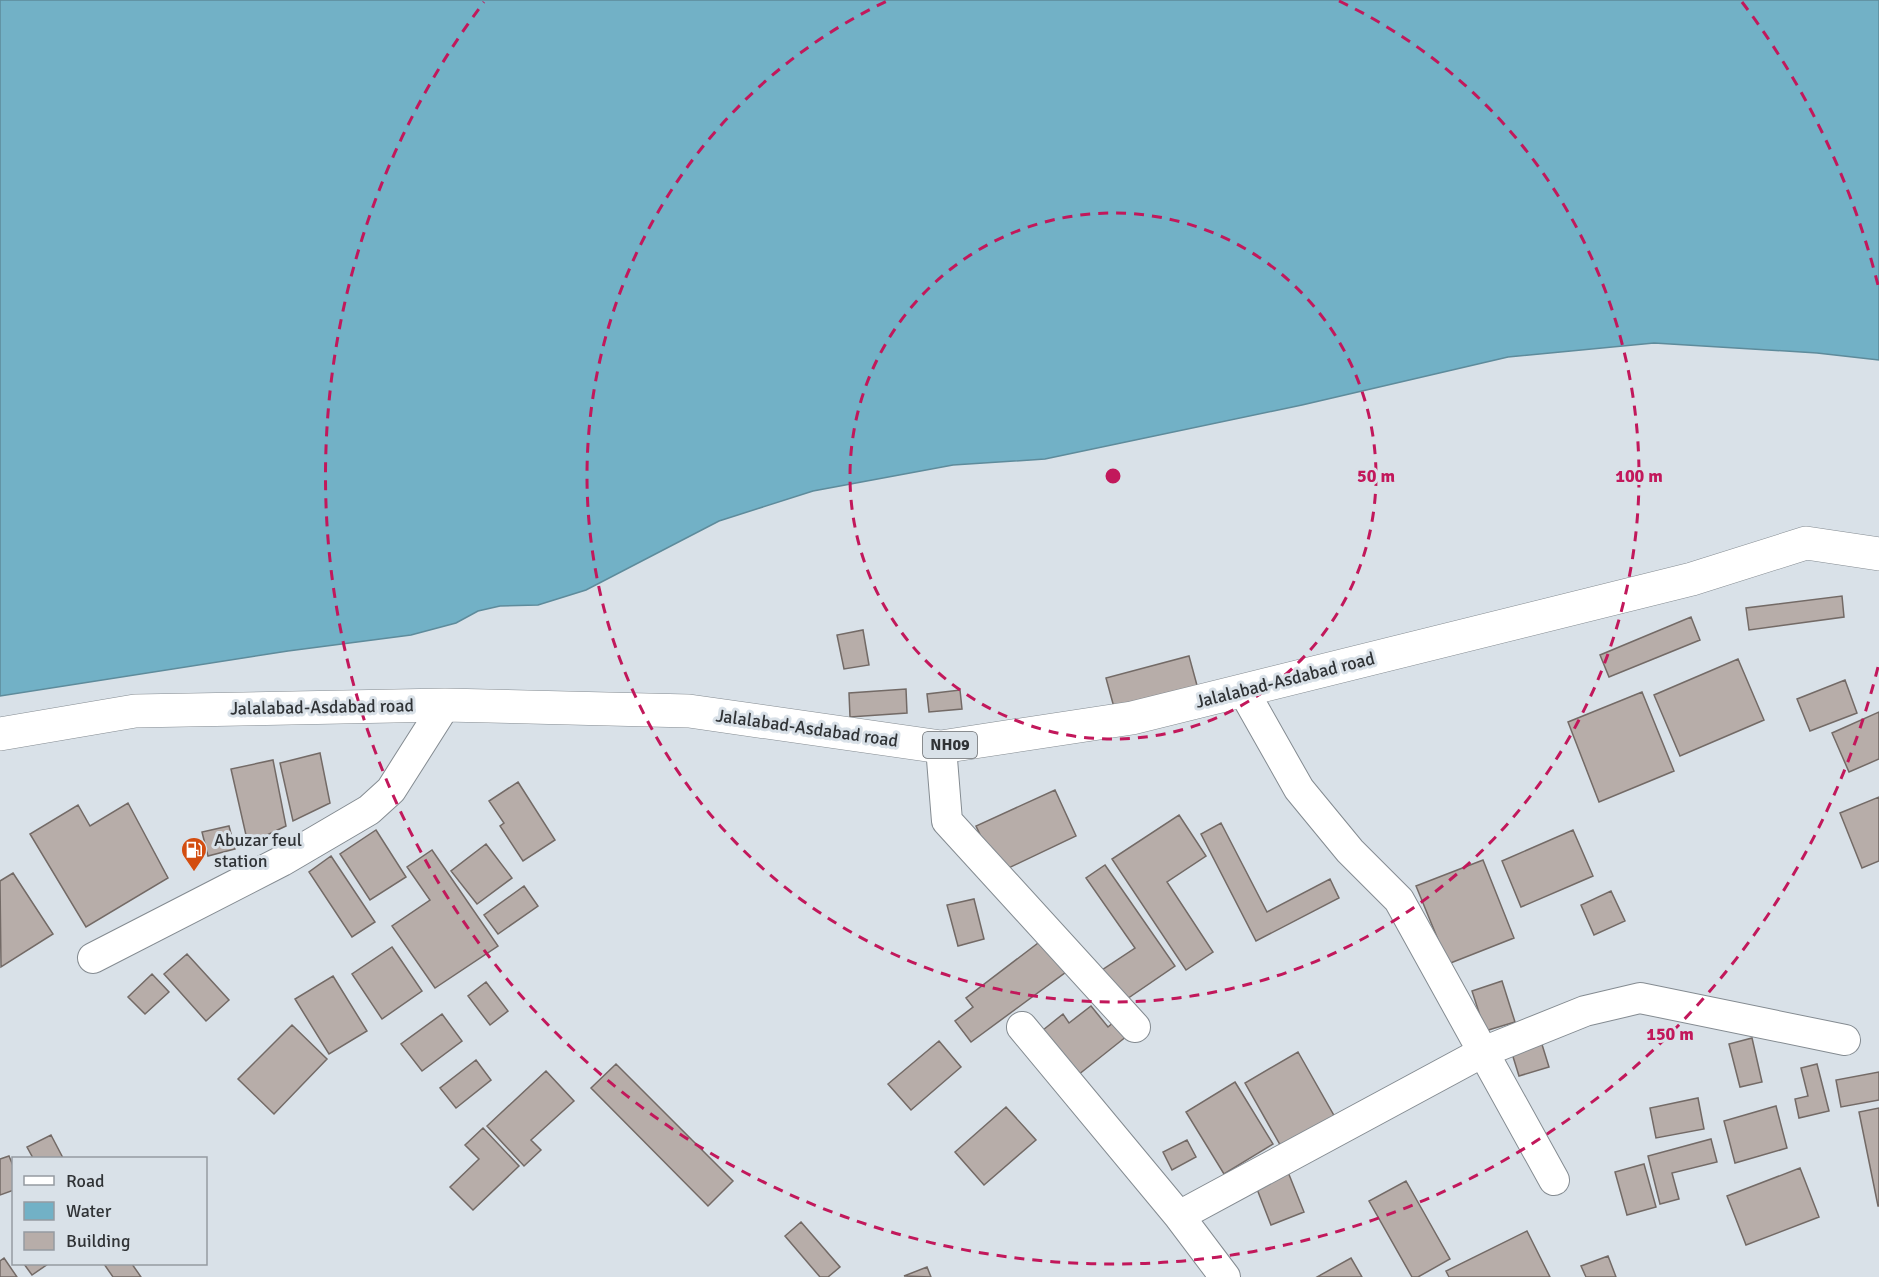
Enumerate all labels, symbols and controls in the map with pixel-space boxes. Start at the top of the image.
text: 50 m [1357,465,1395,487]
text: 100 m [1615,465,1663,487]
centre of rings [1103,466,1123,486]
street label: Jalalabad-Asdabad road [1193,647,1377,713]
street label: Jalalabad-Asdabad road [230,694,414,720]
street label: Jalalabad-Asdabad road [714,704,900,752]
road number: NH09 [923,732,977,758]
place label: Abuzar feul station [214,829,302,872]
fuel station icon: Abuzar feul station [179,835,209,873]
text: 150 m [1646,1023,1694,1045]
legend [12,1157,207,1265]
text: Road [66,1170,105,1192]
text: Water [66,1200,112,1222]
text: Building [66,1230,130,1252]

